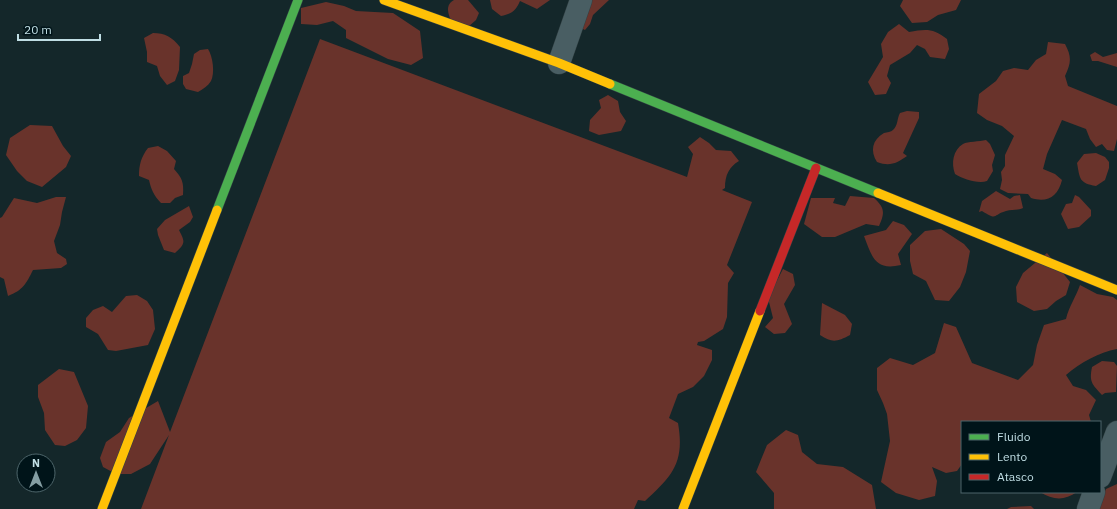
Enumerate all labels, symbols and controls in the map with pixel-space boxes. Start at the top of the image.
scale bar [18,16,100,42]
text: 20 m [24,22,52,37]
legend [961,421,1101,493]
text: Fluido [997,429,1031,444]
text: Lento [997,449,1027,464]
north arrow [16,453,56,493]
text: N [32,456,40,470]
text: Atasco [997,469,1034,484]

